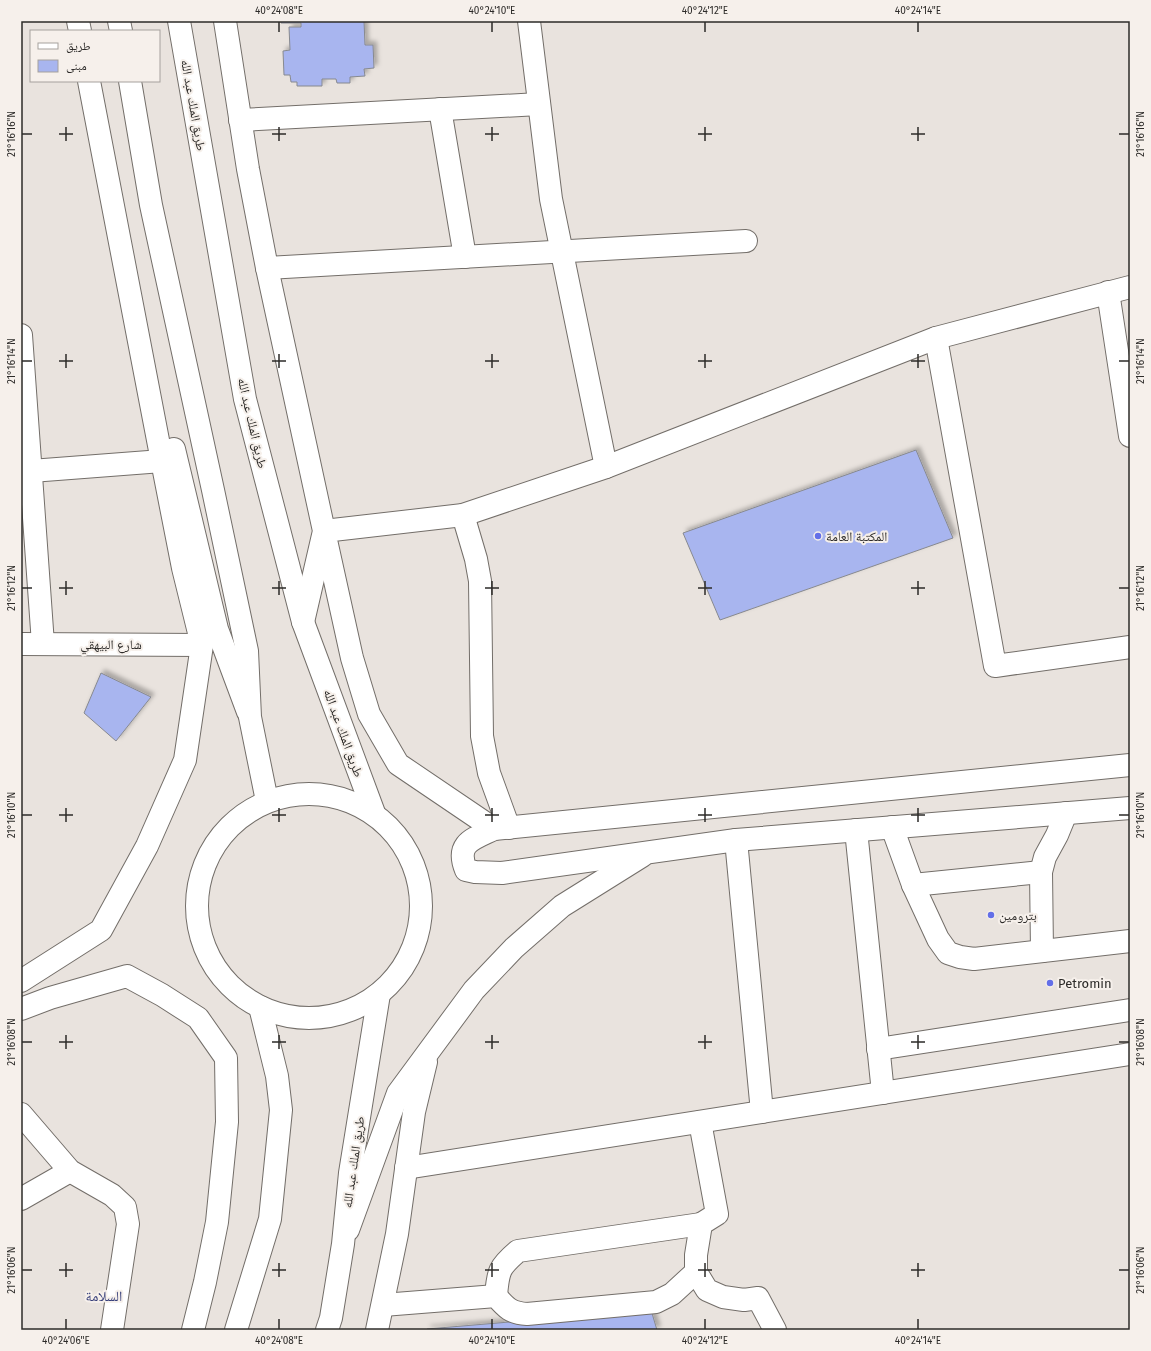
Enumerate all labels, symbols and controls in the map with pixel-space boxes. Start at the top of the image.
text: 40°24'08"E [255,5,303,17]
text: 40°24'10"E [469,5,515,17]
text: 40°24'12"E [682,5,728,17]
text: 40°24'14"E [895,5,941,17]
legend [30,30,160,82]
text: طريق [66,39,91,53]
street label: طريق الملك عبد الله [177,58,209,152]
text: مبنى [66,59,87,73]
text: 21°16'16"N [6,111,18,157]
text: 21°16'16"N [1135,111,1147,157]
text: 21°16'14"N [6,338,18,384]
text: 21°16'14"N [1135,338,1147,384]
street label: طريق الملك عبد الله [234,376,270,470]
place label: المكتبة العامة [826,529,887,544]
marker: المكتبة العامة [813,531,823,541]
text: 21°16'12"N [6,565,18,611]
text: 21°16'12"N [1135,565,1147,611]
street label: شارع البيهقي [80,637,142,655]
street label: طريق الملك عبد الله [320,687,366,779]
text: 21°16'10"N [6,792,18,838]
text: 21°16'10"N [1135,792,1147,838]
place label: بترومين [999,908,1037,924]
marker: بترومين [986,910,996,920]
place label: Petromin [1058,976,1112,991]
marker: Petromin [1045,978,1055,988]
text: 21°16'08"N [6,1018,18,1066]
text: 21°16'08"N [1135,1018,1147,1066]
street label: طريق الملك عبد الله [340,1115,368,1209]
text: 21°16'06"N [6,1246,18,1294]
text: 21°16'06"N [1135,1246,1147,1294]
district label: السلامة [86,1288,122,1305]
text: 40°24'06"E [42,1335,90,1347]
text: 40°24'08"E [255,1335,303,1347]
text: 40°24'10"E [469,1335,515,1347]
text: 40°24'12"E [682,1335,728,1347]
text: 40°24'14"E [895,1335,941,1347]

